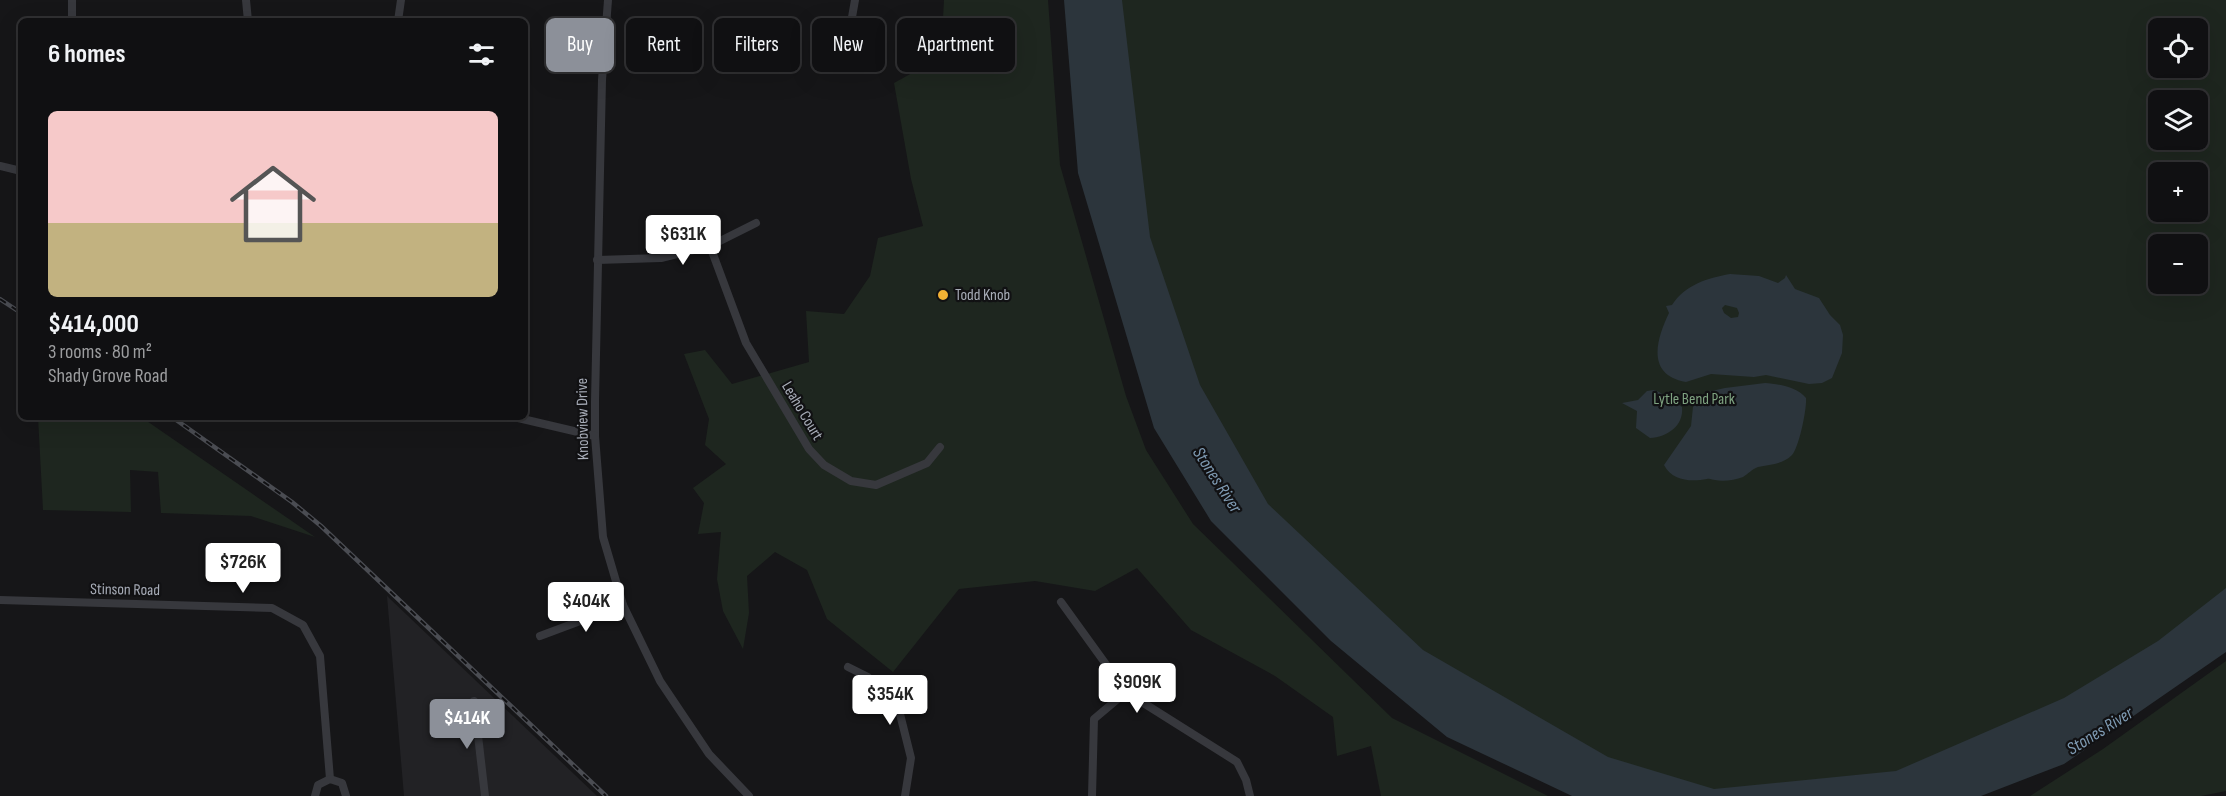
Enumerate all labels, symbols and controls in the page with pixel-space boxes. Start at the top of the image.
chip: Buy [546,18,614,72]
chip: Rent [626,18,702,72]
chip: Filters [714,18,800,72]
chip: New [812,18,885,72]
chip: Apartment [897,18,1015,72]
map controls [2148,18,2208,294]
button: locate [2148,18,2208,78]
icon: filters [465,38,498,71]
text: 6 homes [48,39,126,70]
button: layers [2148,90,2208,150]
icon: home [219,150,327,258]
button: + [2148,162,2208,222]
pin: $631K [641,215,725,266]
text: $631K [660,222,706,246]
button: − [2148,234,2208,294]
place label: Todd Knob [955,286,1010,305]
marker: Todd Knob [936,288,950,302]
text: $414,000 [48,309,139,340]
text: 3 rooms · 80 m² [48,340,152,364]
text: Shady Grove Road [48,364,168,388]
street label: Knobview Drive [573,378,593,460]
street label: Leaho Court [777,378,827,444]
park label: Lytle Bend Park [1653,390,1735,409]
water label: Stones River [1188,443,1246,518]
pin: $726K [201,543,285,594]
text: $726K [220,550,266,574]
street label: Stinson Road [90,580,160,600]
pin: $404K [544,582,628,633]
text: $404K [562,589,610,613]
pin: $909K [1095,663,1179,714]
text: $909K [1113,670,1161,694]
pin: $354K [848,675,932,726]
text: $354K [866,682,914,706]
pin: $414K [425,699,509,750]
water label: Stones River [2063,702,2138,759]
text: $414K [444,706,490,730]

